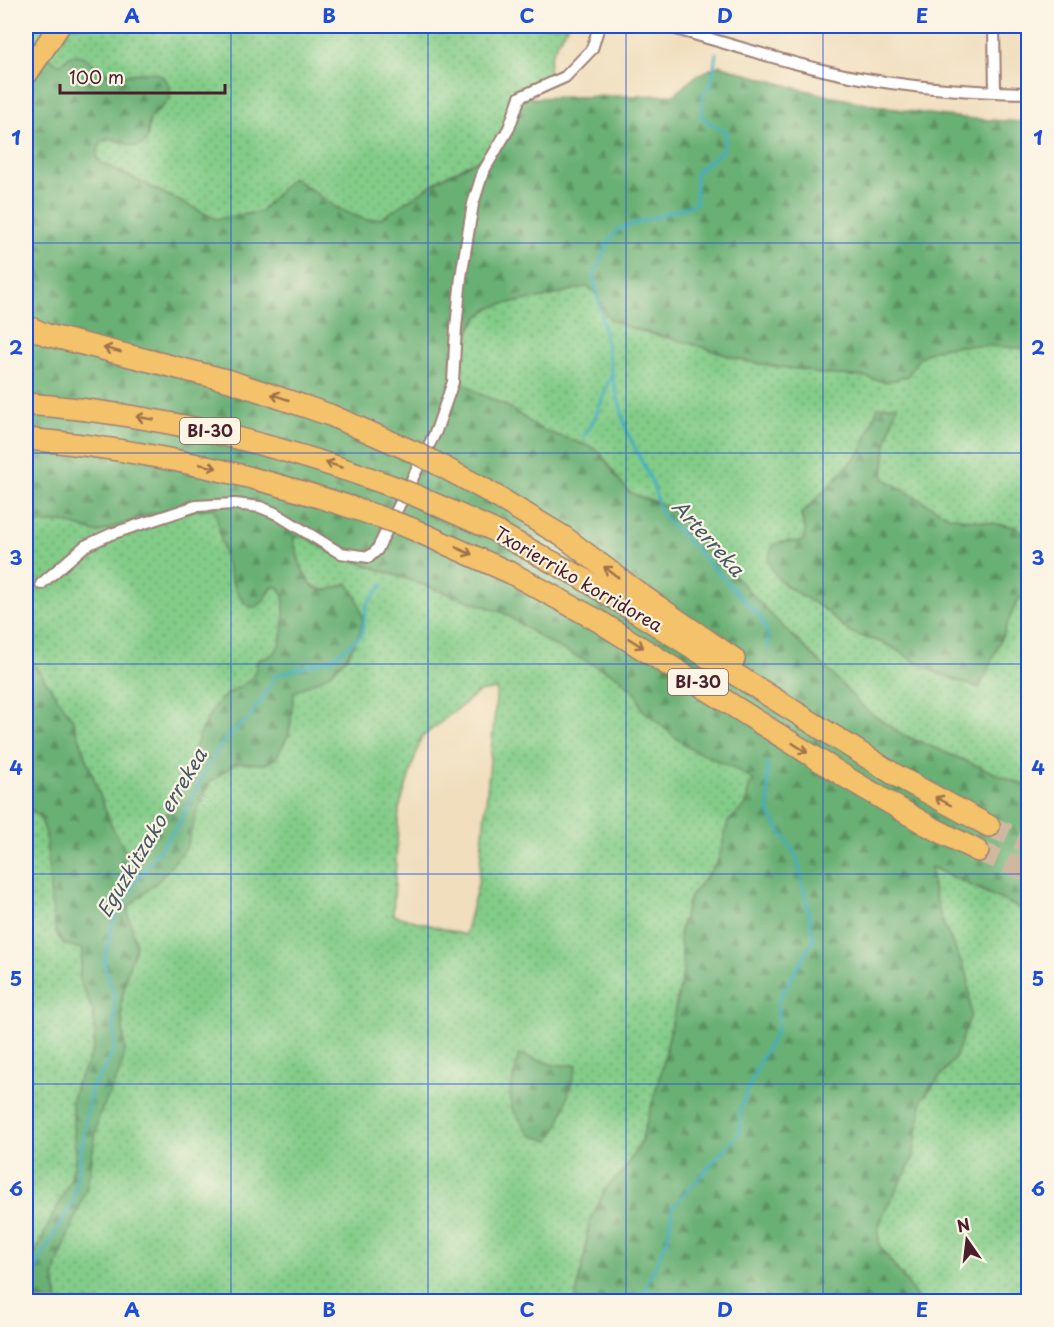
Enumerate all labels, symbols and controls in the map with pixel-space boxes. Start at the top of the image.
text: A [124,0,140,30]
text: B [322,0,336,30]
text: C [519,0,535,30]
text: D [717,0,733,30]
text: E [916,0,928,30]
scale bar [60,57,225,95]
text: 100 m [69,63,124,90]
text: 1 [11,122,21,152]
text: 1 [1033,122,1043,152]
text: 2 [9,332,23,362]
text: 2 [1031,332,1045,362]
one-way arrow [103,344,122,356]
one-way arrow [271,391,290,402]
one-way arrow [136,412,155,423]
road number: BI-30 [180,418,240,444]
one-way arrow [325,459,344,470]
one-way arrow [198,461,217,473]
water label: Arterreka [666,492,752,583]
street label: Txorierriko korridorea [489,519,669,639]
text: 3 [9,542,23,572]
text: 3 [1031,542,1045,572]
one-way arrow [455,547,473,558]
one-way arrow [603,566,619,578]
one-way arrow [627,638,644,650]
road number: BI-30 [668,669,728,695]
water label: Eguzkitzako errekea [89,742,214,923]
one-way arrow [791,743,808,755]
text: 4 [9,752,23,782]
text: 4 [1031,752,1045,782]
one-way arrow [935,795,952,807]
text: 5 [10,963,22,993]
text: 5 [1032,963,1044,993]
text: 6 [9,1173,23,1203]
text: 6 [1031,1173,1045,1203]
north arrow [937,1210,997,1270]
text: N [954,1211,972,1238]
text: A [124,1294,140,1324]
text: B [322,1294,336,1324]
text: C [519,1294,535,1324]
text: D [717,1294,733,1324]
text: E [916,1294,928,1324]

